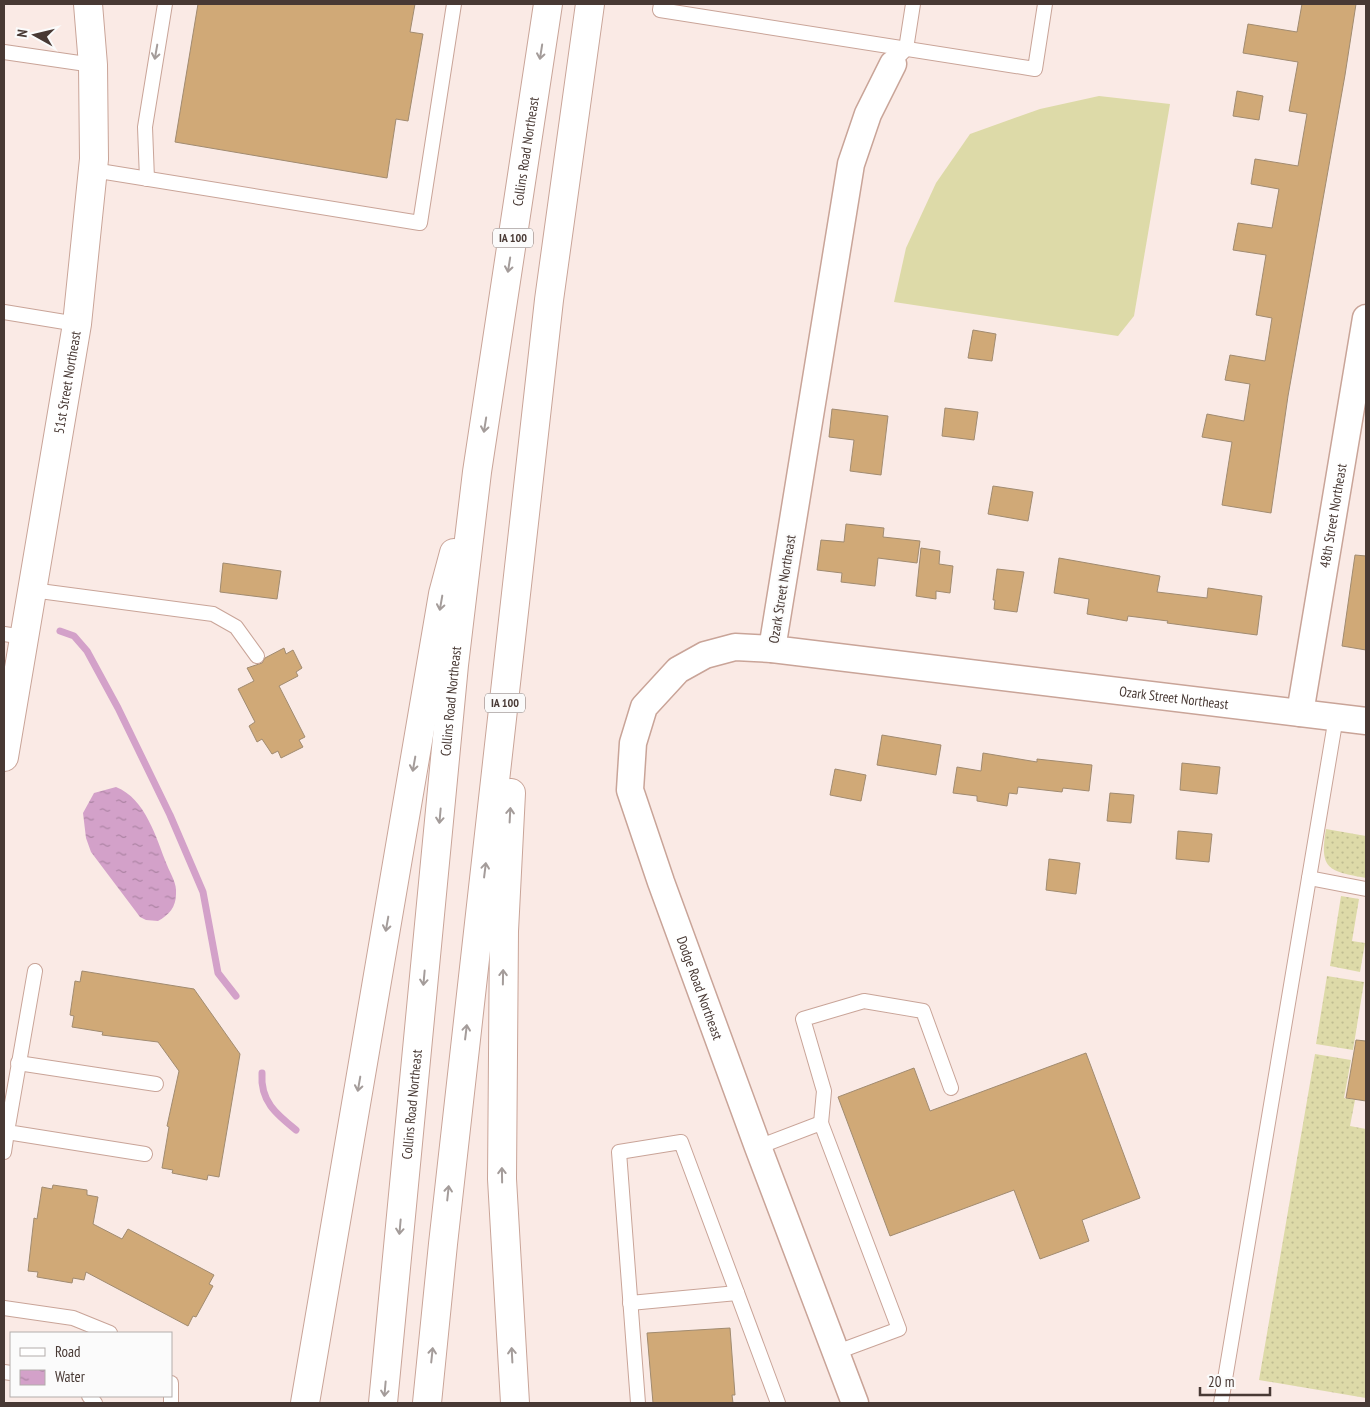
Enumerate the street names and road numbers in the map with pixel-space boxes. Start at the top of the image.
street label: Collins Road Northeast [508,95,543,207]
road number: IA 100 [493,228,533,248]
street label: 51st Street Northeast [50,329,85,435]
street label: 48th Street Northeast [1315,462,1351,569]
street label: Ozark Street Northeast [765,533,799,645]
street label: Collins Road Northeast [436,645,465,757]
street label: Ozark Street Northeast [1118,682,1230,713]
road number: IA 100 [485,694,525,712]
street label: Dodge Road Northeast [673,934,727,1042]
street label: Collins Road Northeast [397,1049,426,1160]

